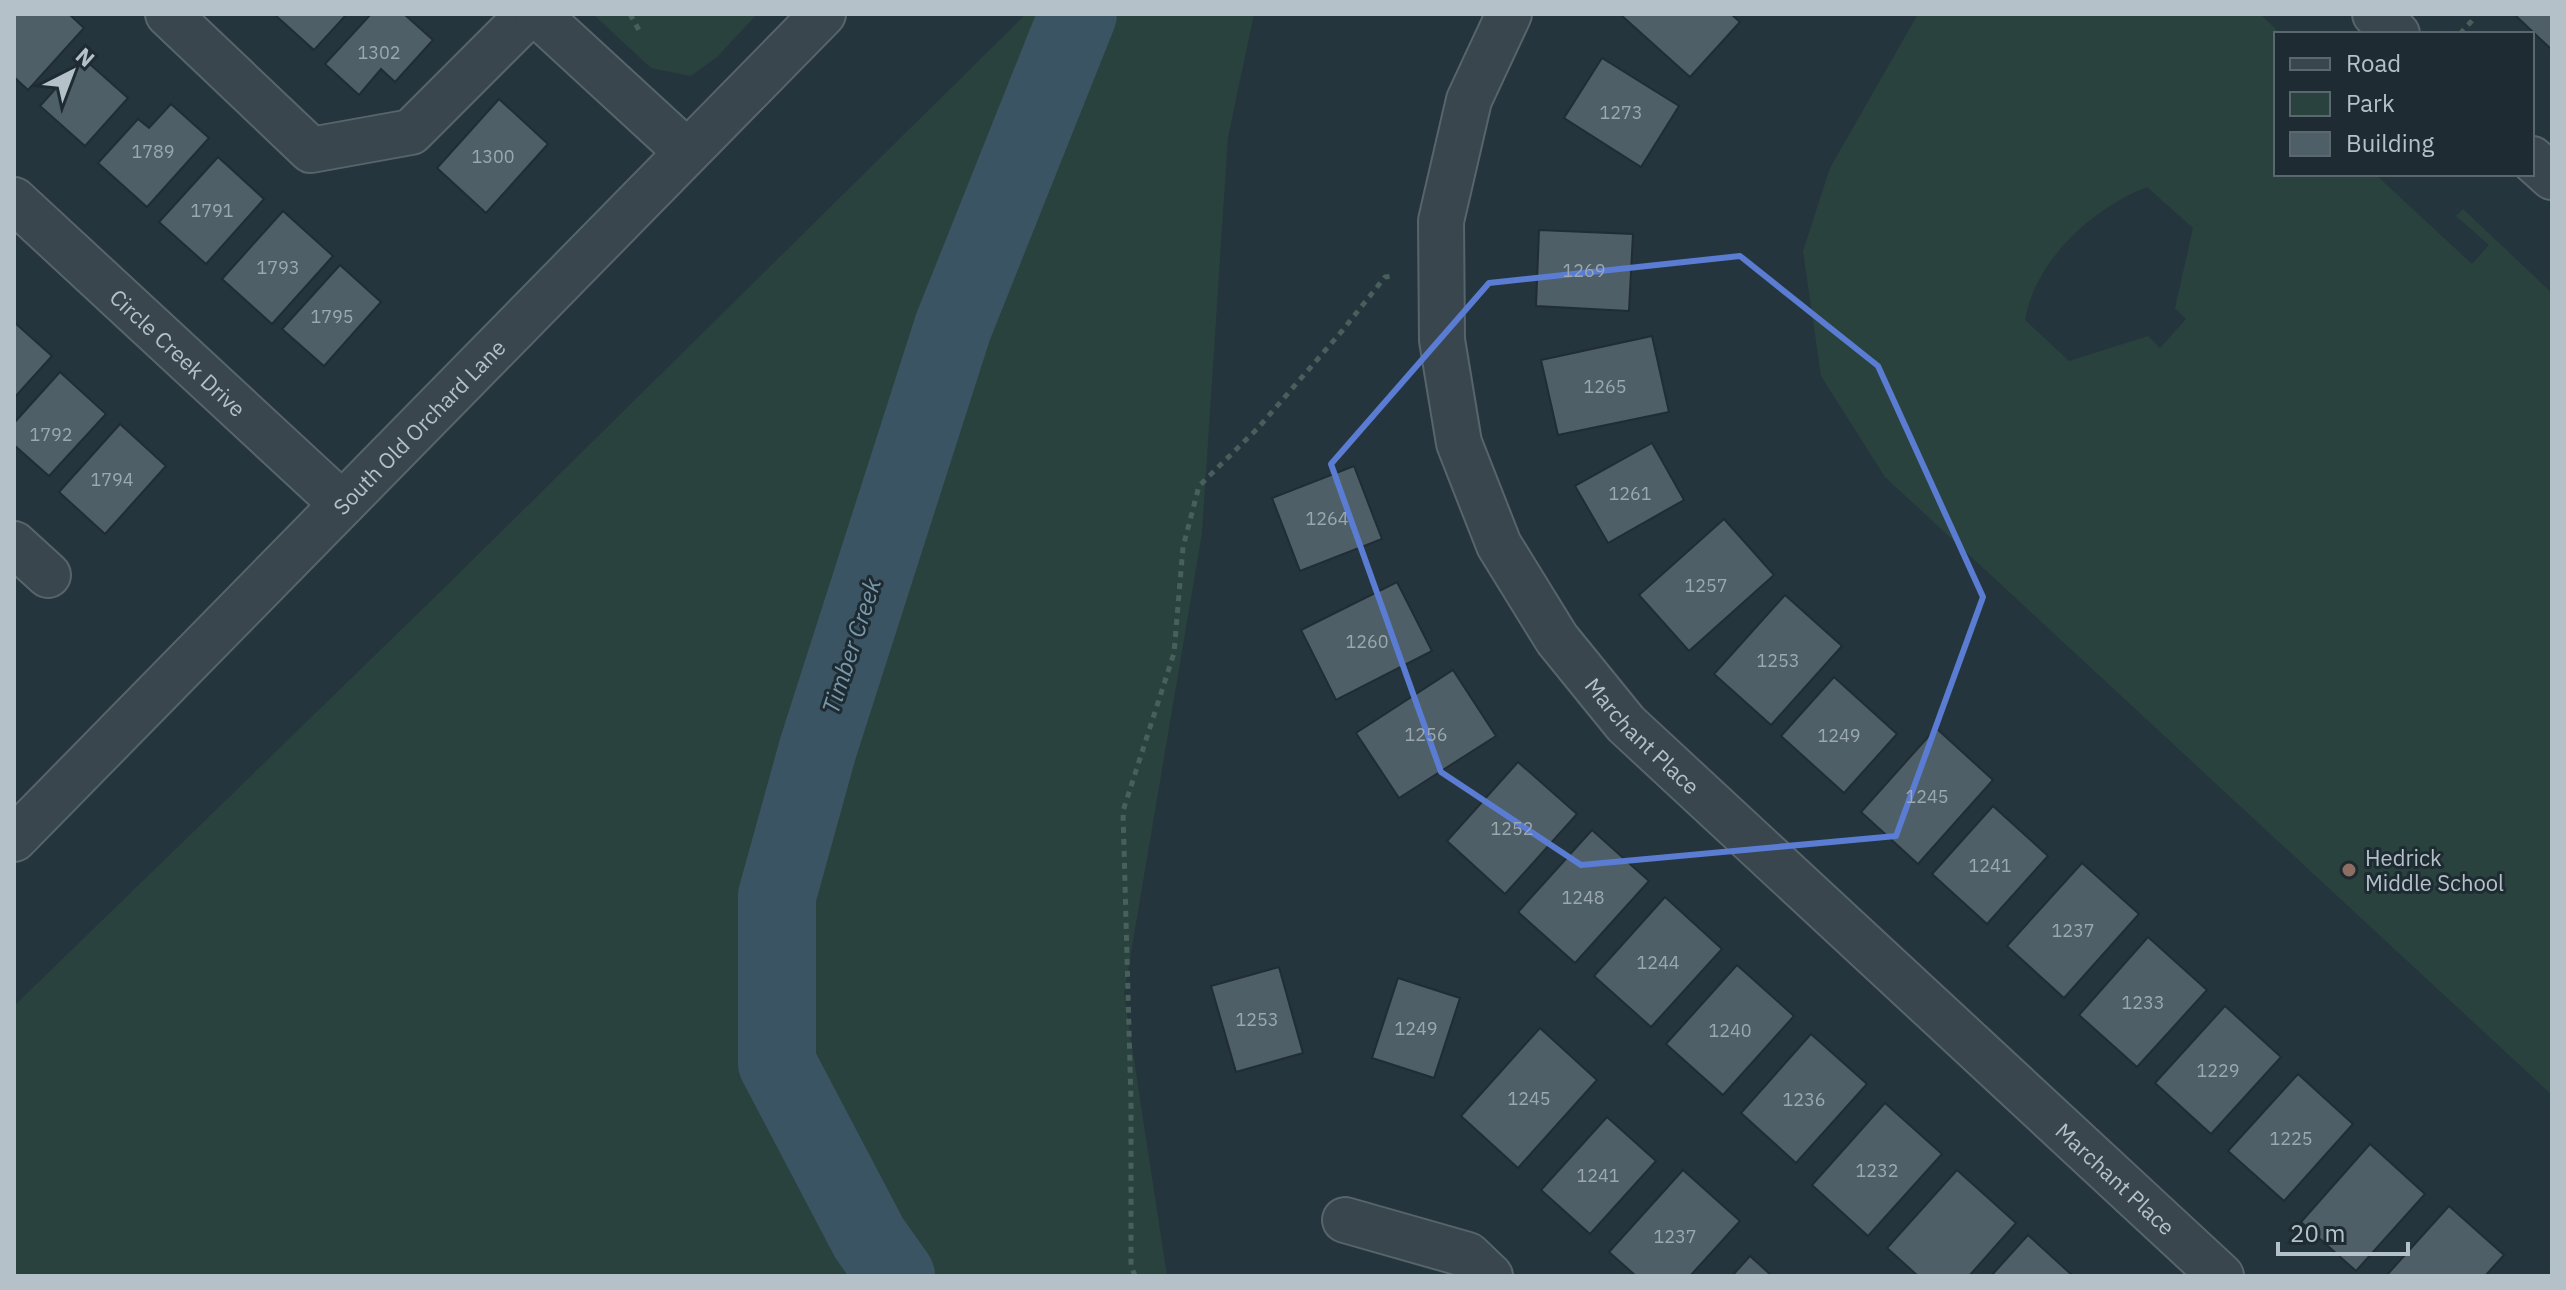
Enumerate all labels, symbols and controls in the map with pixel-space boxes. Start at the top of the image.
north arrow [32,32,112,112]
legend [2274,32,2534,176]
text: N [70,41,101,73]
house number: 1302 [357,41,401,64]
text: Road [2346,47,2401,79]
text: Park [2346,87,2395,119]
house number: 1273 [1599,101,1643,124]
text: Building [2346,127,2434,159]
house number: 1789 [131,140,175,163]
house number: 1300 [471,145,515,168]
house number: 1791 [190,199,234,222]
house number: 1793 [256,256,300,279]
house number: 1269 [1562,259,1606,282]
street label: Circle Creek Drive [104,282,252,422]
house number: 1795 [310,305,354,328]
street label: South Old Orchard Lane [326,332,511,520]
house number: 1265 [1583,375,1627,398]
house number: 1792 [29,423,73,446]
house number: 1794 [90,468,134,491]
house number: 1261 [1608,482,1652,505]
house number: 1264 [1305,507,1349,530]
water label: Timber Creek [814,574,888,718]
house number: 1257 [1684,574,1728,597]
house number: 1260 [1345,630,1389,653]
house number: 1253 [1756,649,1800,672]
street label: Marchant Place [1579,671,1706,800]
house number: 1256 [1404,723,1448,746]
house number: 1249 [1817,724,1861,747]
house number: 1245 [1905,785,1949,808]
house number: 1252 [1490,817,1534,840]
place label: Hedrick Middle School [2365,843,2504,897]
house number: 1241 [1968,854,2012,877]
marker: Hedrick Middle School [2340,861,2358,879]
house number: 1248 [1561,886,1605,909]
house number: 1237 [2051,919,2095,942]
house number: 1244 [1636,951,1680,974]
house number: 1233 [2121,991,2165,1014]
house number: 1253 [1235,1008,1279,1031]
house number: 1249 [1394,1017,1438,1040]
house number: 1240 [1708,1019,1752,1042]
house number: 1229 [2196,1059,2240,1082]
house number: 1245 [1507,1087,1551,1110]
house number: 1236 [1782,1088,1826,1111]
street label: Marchant Place [2050,1116,2181,1241]
house number: 1225 [2269,1127,2313,1150]
house number: 1232 [1855,1159,1899,1182]
house number: 1241 [1576,1164,1620,1187]
scale bar [2278,1206,2408,1256]
text: 20 m [2290,1217,2345,1249]
house number: 1237 [1653,1225,1697,1248]

